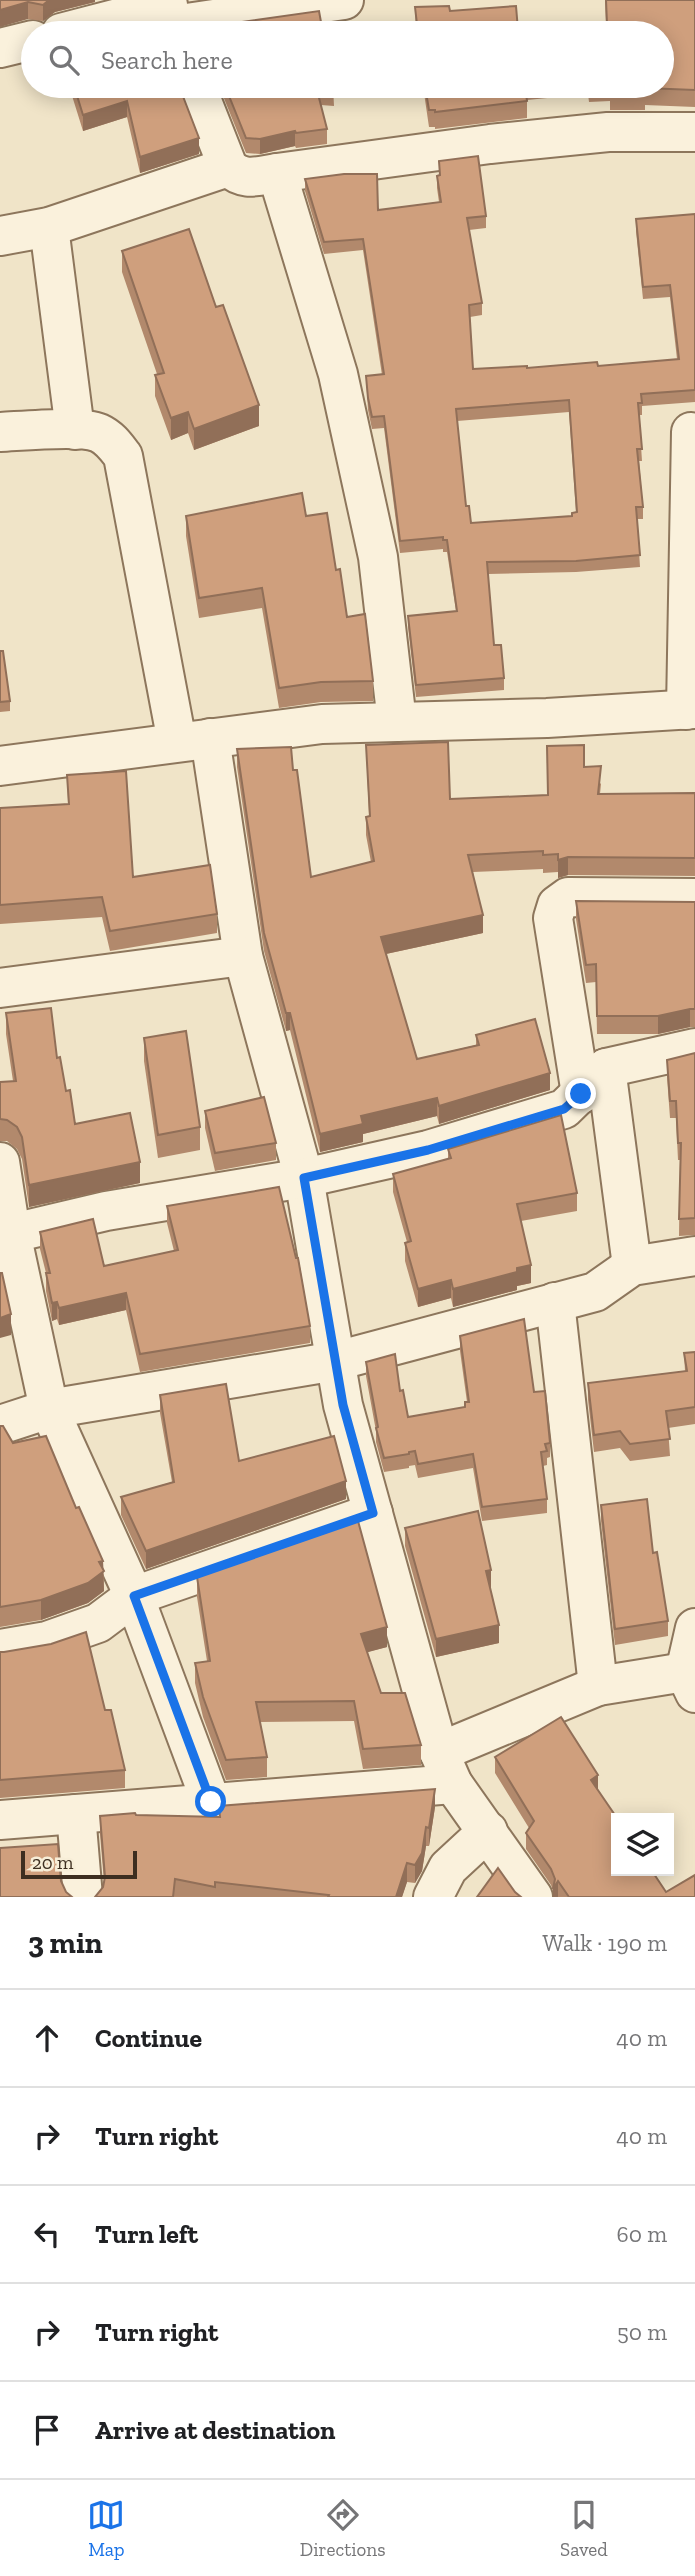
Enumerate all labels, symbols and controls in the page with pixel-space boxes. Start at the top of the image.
search box [21,21,674,98]
icon: search [45,41,83,79]
text: Search here [101,44,233,76]
route end [565,1078,596,1109]
route start [195,1786,226,1817]
map controls [611,1813,674,1876]
button: layers [611,1813,674,1876]
scale bar [21,1848,136,1880]
text: 20 m [32,1851,73,1874]
text: 3 min [28,1925,103,1961]
text: Walk · 190 m [542,1929,667,1957]
icon: ahead [28,2019,66,2057]
text: Continue [95,2022,202,2054]
text: 40 m [616,2024,667,2052]
icon: right [28,2117,66,2155]
text: Turn right [95,2120,218,2152]
text: 40 m [616,2122,667,2150]
icon: left [28,2215,66,2253]
text: Turn left [95,2218,198,2250]
text: 60 m [616,2220,667,2248]
icon: right [28,2313,66,2351]
text: Turn right [95,2316,218,2348]
text: 50 m [617,2318,667,2346]
icon: arrive [28,2411,66,2449]
text: Arrive at destination [95,2414,335,2446]
tab: Map [87,2496,125,2561]
tab: Directions [300,2496,386,2561]
tab: Saved [560,2496,608,2561]

